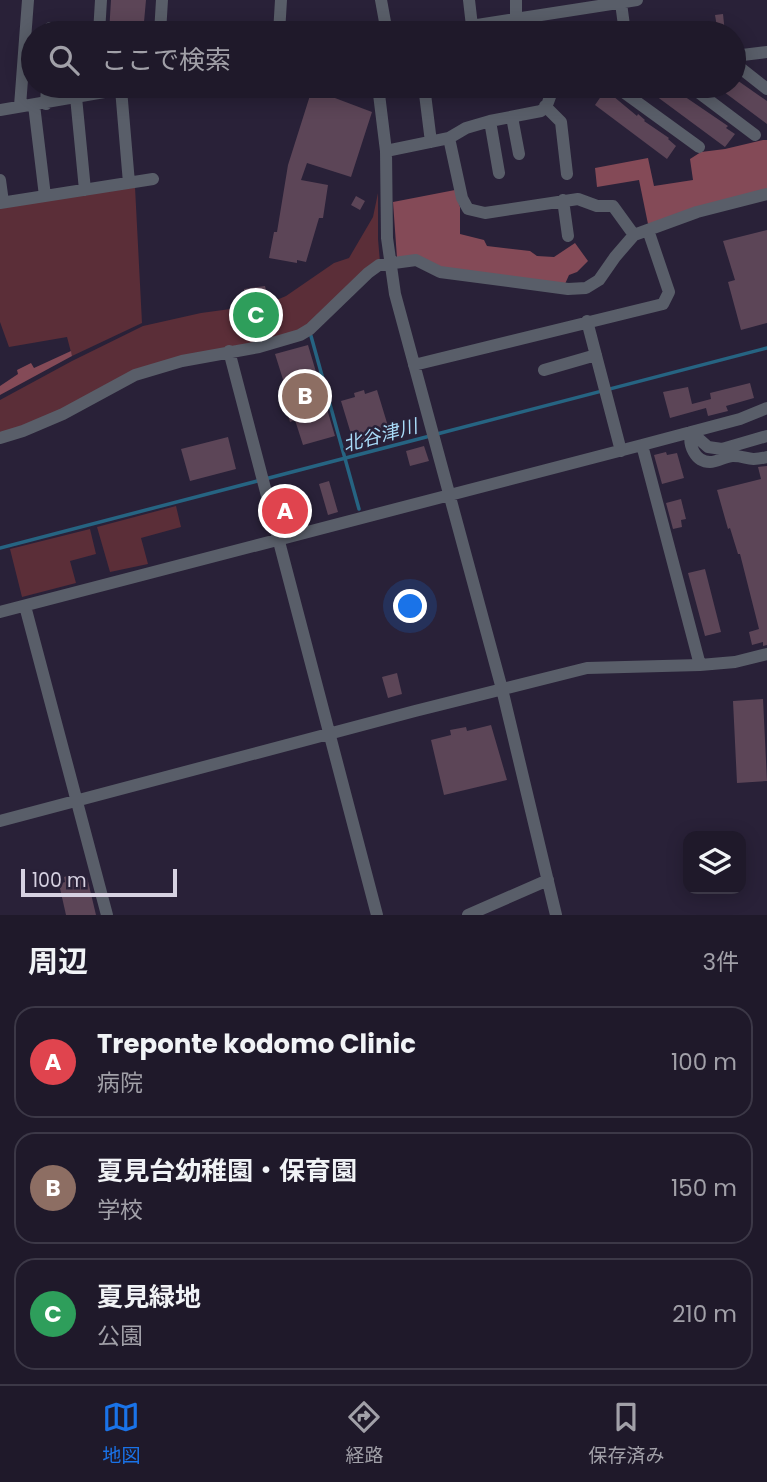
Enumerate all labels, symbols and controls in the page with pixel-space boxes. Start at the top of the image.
search box [21,21,746,98]
icon: search [45,41,83,79]
text: ここで検索 [101,42,231,78]
pin: C [233,289,279,341]
pin: B [282,370,328,422]
water label: 北谷津川 [340,412,422,458]
pin: A [262,485,308,537]
your location [393,589,427,623]
map controls [683,831,746,894]
button: layers [683,831,746,894]
scale bar [21,866,177,898]
text: 100 m [32,867,87,894]
text: 周辺 [28,940,88,983]
text: 3件 [702,946,739,978]
text: Treponte kodomo Clinic [97,1026,416,1062]
text: A [45,1046,61,1078]
text: 100 m [671,1046,737,1078]
text: 病院 [97,1067,143,1099]
text: 夏見台幼稚園・保育園 [97,1153,357,1189]
text: B [45,1172,61,1204]
text: 150 m [671,1172,737,1204]
text: 学校 [97,1194,143,1226]
text: 夏見緑地 [97,1279,201,1315]
text: C [44,1298,62,1330]
text: 210 m [672,1298,737,1330]
text: 公園 [97,1320,143,1352]
tab: 地図 [102,1398,141,1470]
tab: 経路 [345,1398,384,1470]
tab: 保存済み [588,1398,665,1470]

